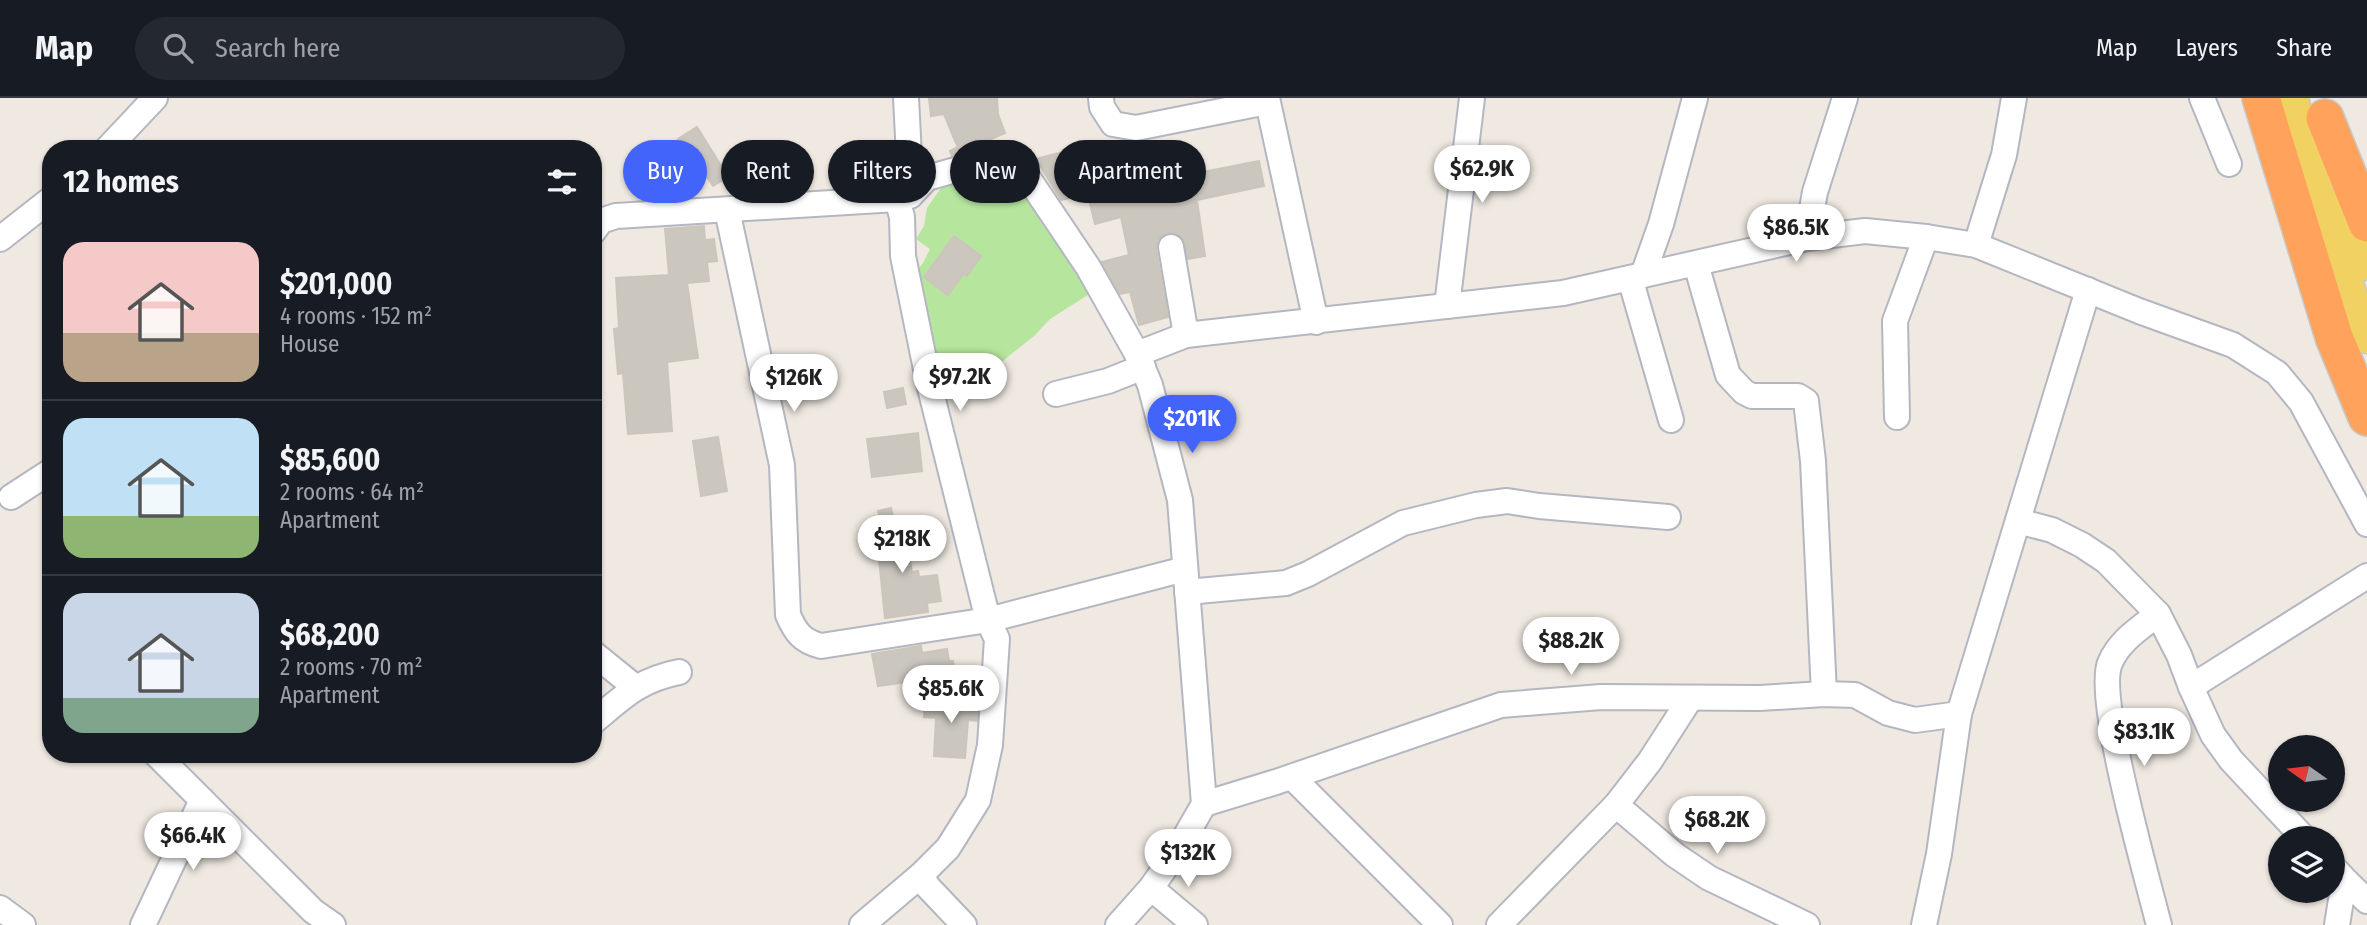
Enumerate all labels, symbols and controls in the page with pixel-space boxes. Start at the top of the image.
search box [135,17,625,80]
text: Map [35,28,93,68]
icon: search [159,29,197,67]
text: Search here [215,33,340,64]
text: Map [2096,34,2138,62]
text: Layers [2176,34,2238,62]
text: Share [2276,34,2332,62]
chip: Buy [623,140,707,203]
chip: Rent [721,140,814,203]
chip: Filters [828,140,936,203]
chip: New [950,140,1040,203]
chip: Apartment [1054,140,1206,203]
pin: $62.9K [1425,146,1539,205]
text: $62.9K [1450,154,1514,182]
icon: filters [543,163,581,201]
text: 12 homes [63,164,179,200]
pin: $86.5K [1739,204,1853,264]
text: $86.5K [1763,213,1829,241]
text: $201,000 [280,266,392,302]
icon: home [119,270,203,354]
text: 4 rooms · 152 m² [280,302,432,330]
text: House [280,330,339,358]
pin: $126K [745,354,843,414]
pin: $97.2K [903,354,1017,413]
text: $97.2K [929,362,991,390]
text: $126K [766,363,822,391]
pin: $201K [1143,396,1241,455]
text: $201K [1163,404,1221,432]
text: $85,600 [280,442,380,478]
icon: home [119,446,203,530]
text: 2 rooms · 64 m² [280,478,424,506]
text: Apartment [280,506,380,534]
pin: $218K [853,516,951,575]
text: $218K [874,524,930,552]
text: $68,200 [280,617,380,653]
pin: $88.2K [1514,618,1628,677]
icon: home [119,621,203,705]
text: $88.2K [1538,626,1604,654]
text: 2 rooms · 70 m² [280,653,423,681]
pin: $85.6K [894,666,1008,725]
text: $85.6K [918,674,984,702]
text: Apartment [280,681,380,709]
pin: $83.1K [2087,708,2201,768]
text: $83.1K [2114,717,2174,745]
north arrow [2268,735,2345,812]
map controls [2268,735,2345,903]
pin: $68.2K [1660,796,1774,856]
text: $68.2K [1685,805,1749,833]
pin: $66.4K [136,812,250,872]
text: $66.4K [160,821,226,849]
button: layers [2268,826,2345,903]
pin: $132K [1139,830,1237,889]
text: $132K [1160,838,1216,866]

